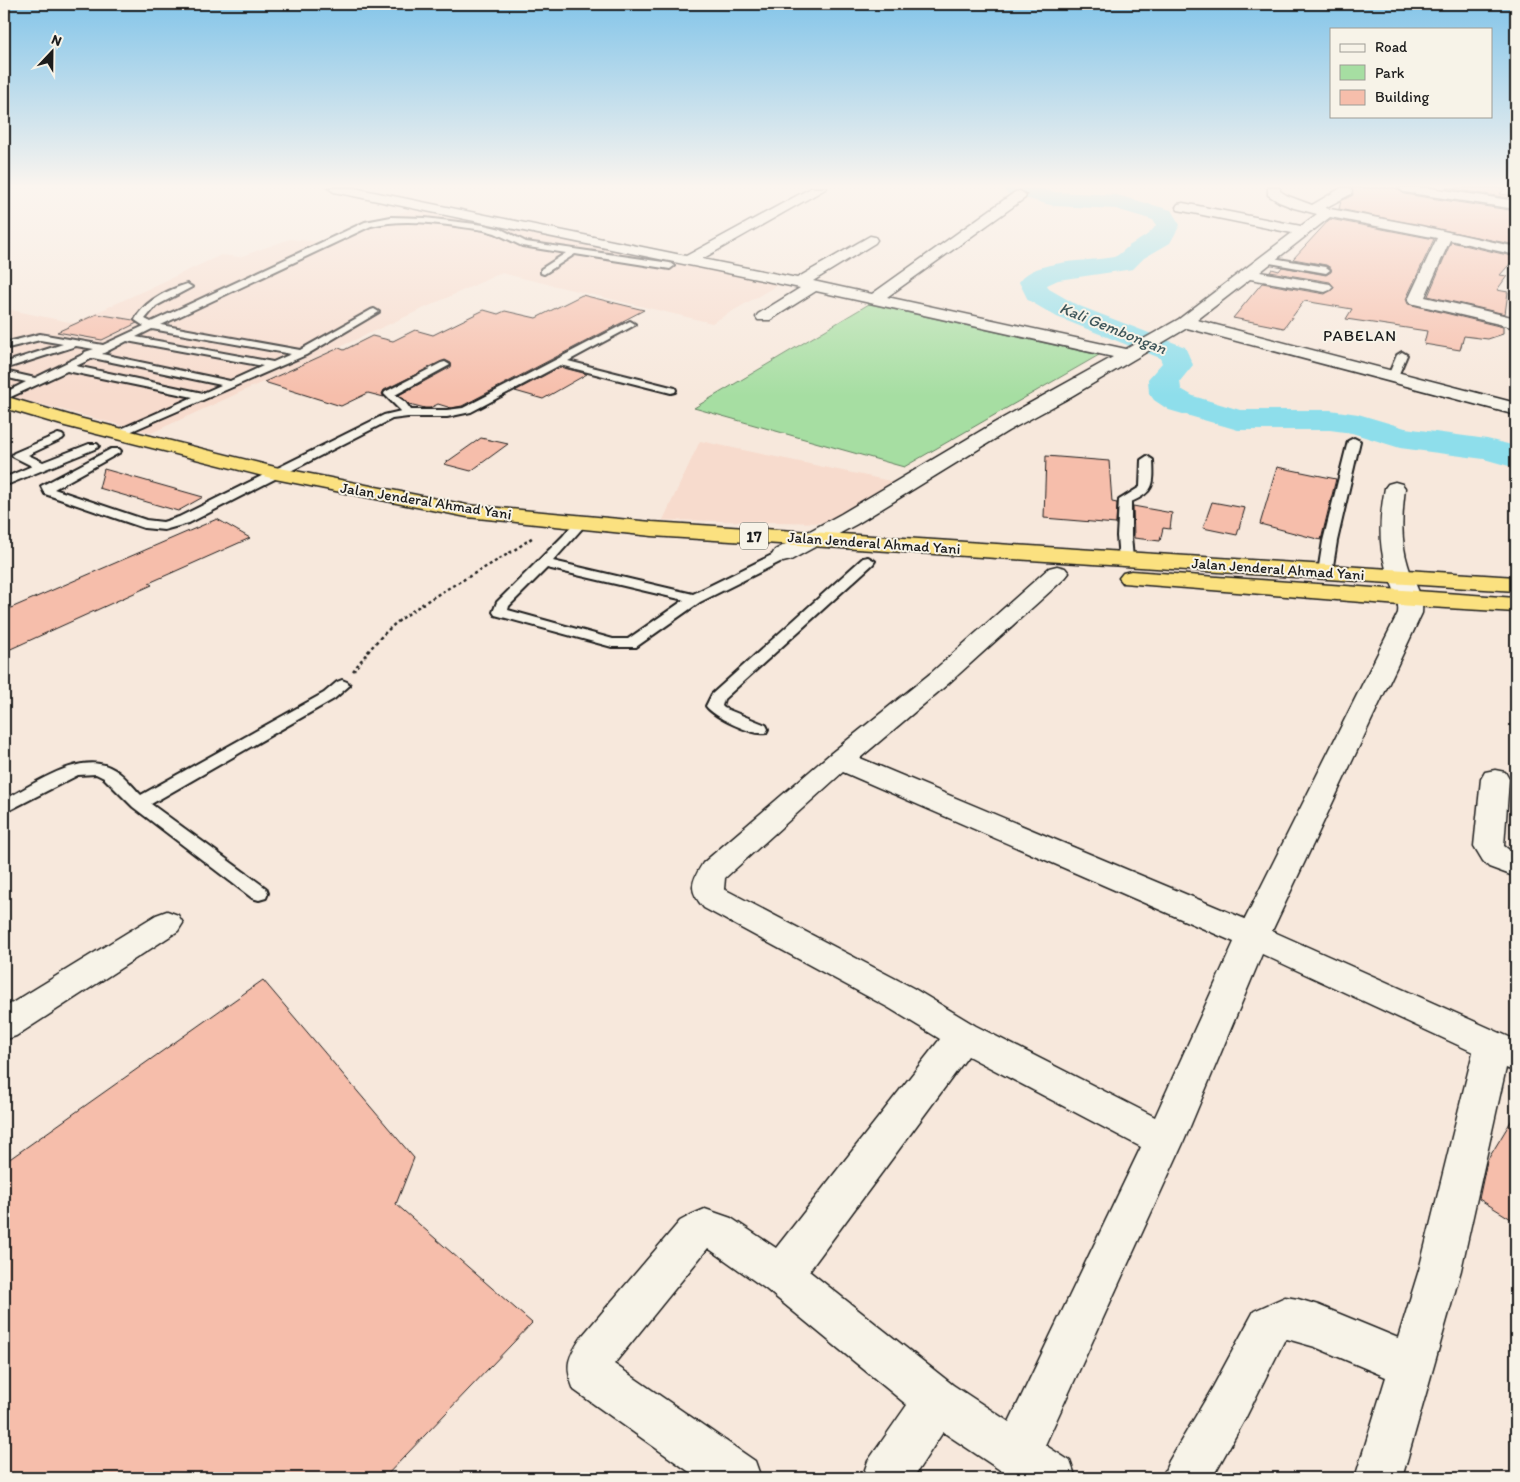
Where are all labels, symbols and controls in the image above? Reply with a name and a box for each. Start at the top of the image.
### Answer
north arrow [28,28,78,78]
legend [1330,28,1492,118]
text: N [49,31,64,50]
text: Road [1375,38,1408,56]
text: Park [1375,64,1405,82]
text: Building [1375,88,1429,106]
water label: Kali Gembongan [1057,298,1170,358]
district label: PABELAN [1323,326,1397,345]
street label: Jalan Jenderal Ahmad Yani [339,479,513,523]
road number: 17 [740,522,768,550]
street label: Jalan Jenderal Ahmad Yani [787,528,961,558]
street label: Jalan Jenderal Ahmad Yani [1191,554,1365,584]

